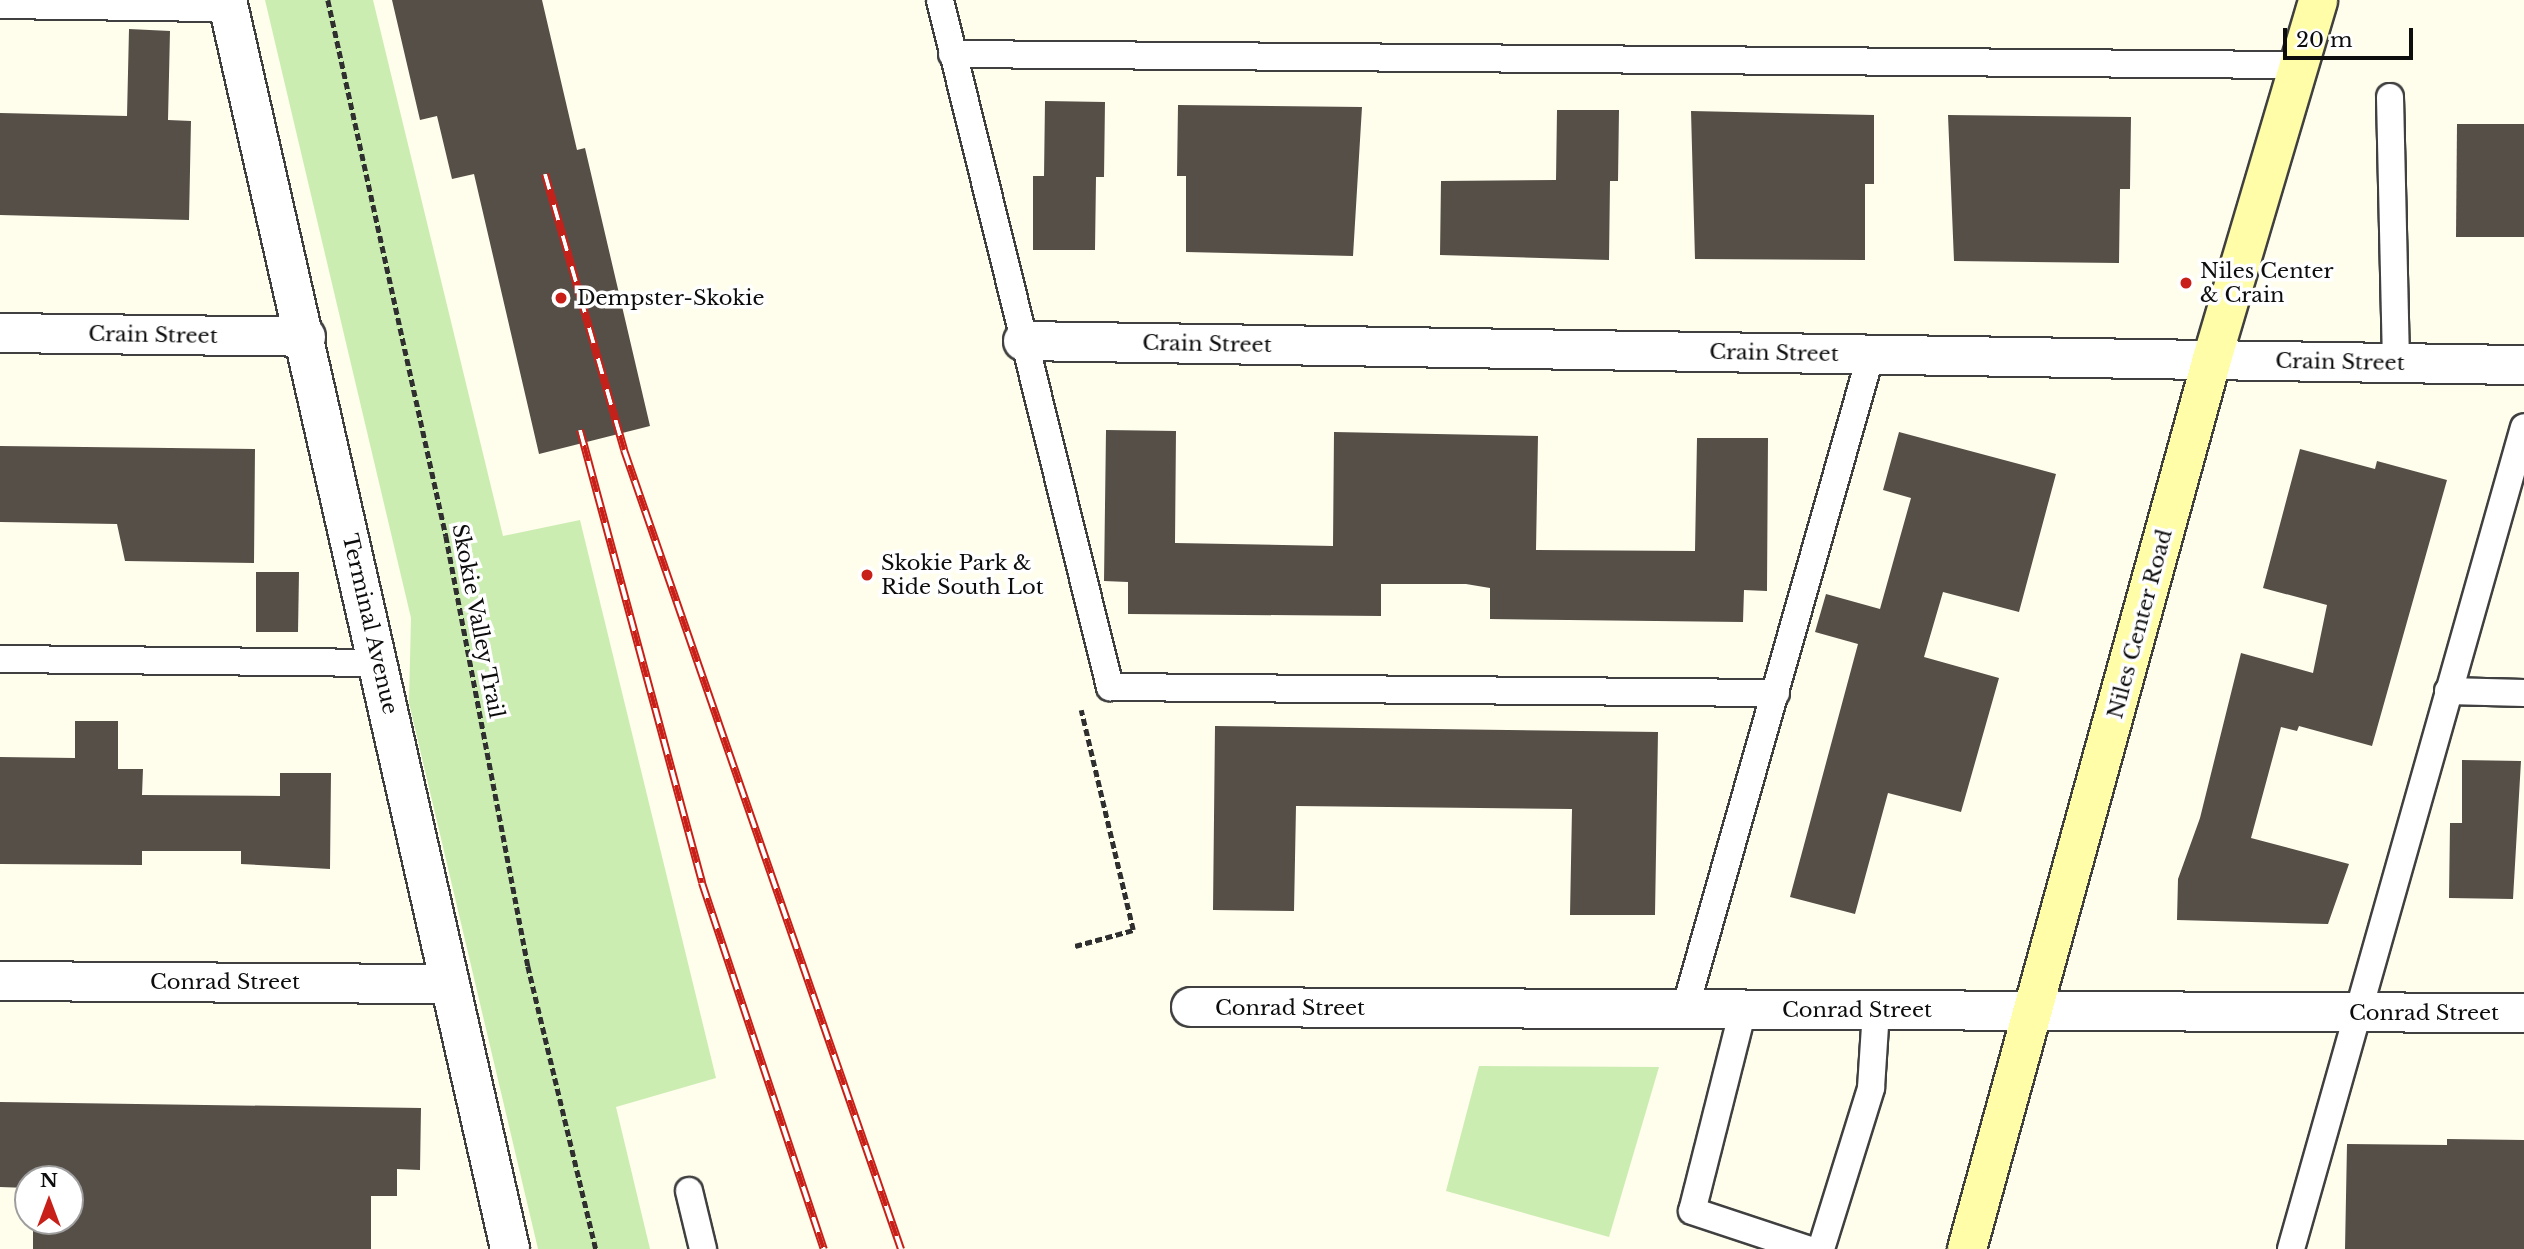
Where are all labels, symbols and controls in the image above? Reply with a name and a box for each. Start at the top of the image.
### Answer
scale bar [2286,14,2416,58]
text: 20 m [2296,27,2353,53]
place label: Niles Center & Crain [2200,258,2334,308]
marker: Niles Center & Crain [2178,275,2194,291]
place label: Dempster-Skokie [577,285,765,311]
marker: Dempster-Skokie [551,288,571,308]
street label: Crain Street [88,321,218,349]
street label: Crain Street [1142,330,1272,358]
street label: Crain Street [1709,339,1839,367]
street label: Crain Street [2275,348,2405,376]
street label: Skokie Valley Trail [447,521,509,721]
street label: Niles Center Road [2103,526,2177,722]
street label: Terminal Avenue [337,531,403,717]
place label: Skokie Park & Ride South Lot [881,550,1044,600]
marker: Skokie Park & Ride South Lot [859,567,875,583]
street label: Conrad Street [150,969,300,995]
street label: Conrad Street [1215,995,1365,1021]
street label: Conrad Street [1782,997,1932,1023]
street label: Conrad Street [2349,1000,2499,1026]
north arrow [14,1165,84,1235]
text: N [40,1169,58,1192]

